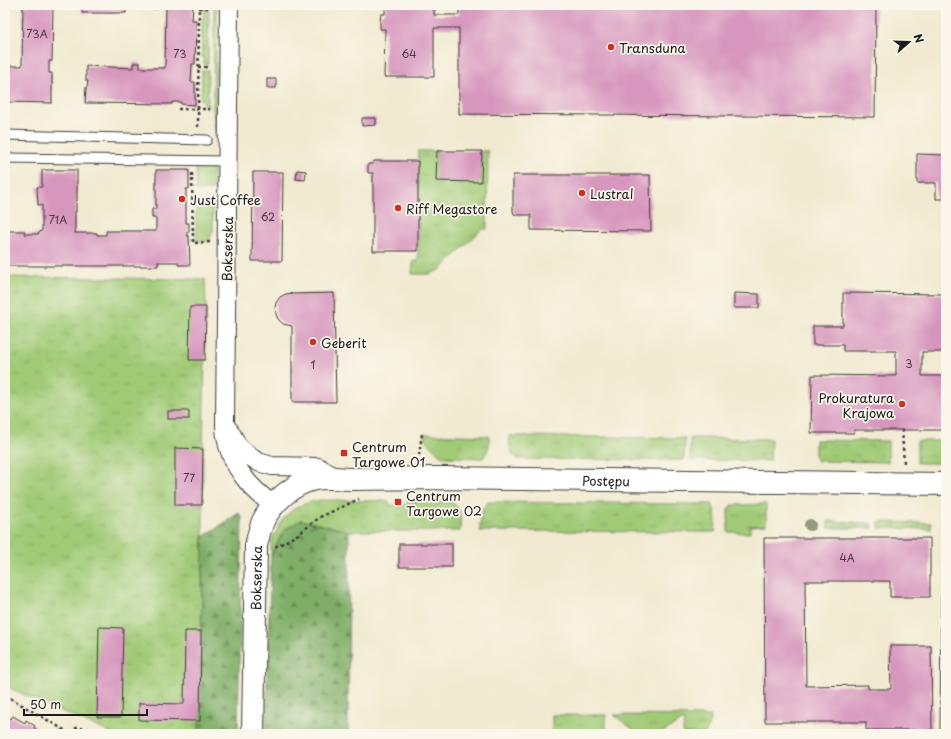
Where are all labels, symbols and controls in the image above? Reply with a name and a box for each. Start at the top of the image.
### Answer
north arrow [889,22,929,62]
house number: 73A [26,25,48,42]
text: N [909,31,928,46]
place label: Transduna [619,38,687,57]
marker: Transduna [606,42,616,52]
house number: 73 [173,45,187,62]
house number: 64 [402,45,416,62]
place label: Lustral [590,184,633,203]
marker: Lustral [577,188,587,198]
place label: Just Coffee [190,190,261,209]
marker: Just Coffee [177,194,187,204]
place label: Riff Megastore [406,199,498,218]
marker: Riff Megastore [393,203,403,213]
house number: 62 [261,208,275,225]
house number: 71A [49,211,67,228]
street label: Bokserska [217,216,237,282]
place label: Geberit [321,333,366,352]
marker: Geberit [308,337,318,347]
house number: 3 [905,355,913,372]
house number: 1 [311,356,316,373]
place label: Prokuratura Krajowa [818,388,895,422]
marker: Prokuratura Krajowa [897,399,907,409]
place label: Centrum Targowe 01 [352,437,425,471]
marker: Centrum Targowe 01 [339,448,349,458]
house number: 77 [183,469,195,486]
street label: Postępu [582,470,630,490]
place label: Centrum Targowe 02 [406,486,482,520]
marker: Centrum Targowe 02 [393,497,403,507]
street label: Bokserska [245,545,266,611]
house number: 4A [839,549,855,566]
scale bar [24,691,147,717]
text: 50 m [30,695,61,713]

